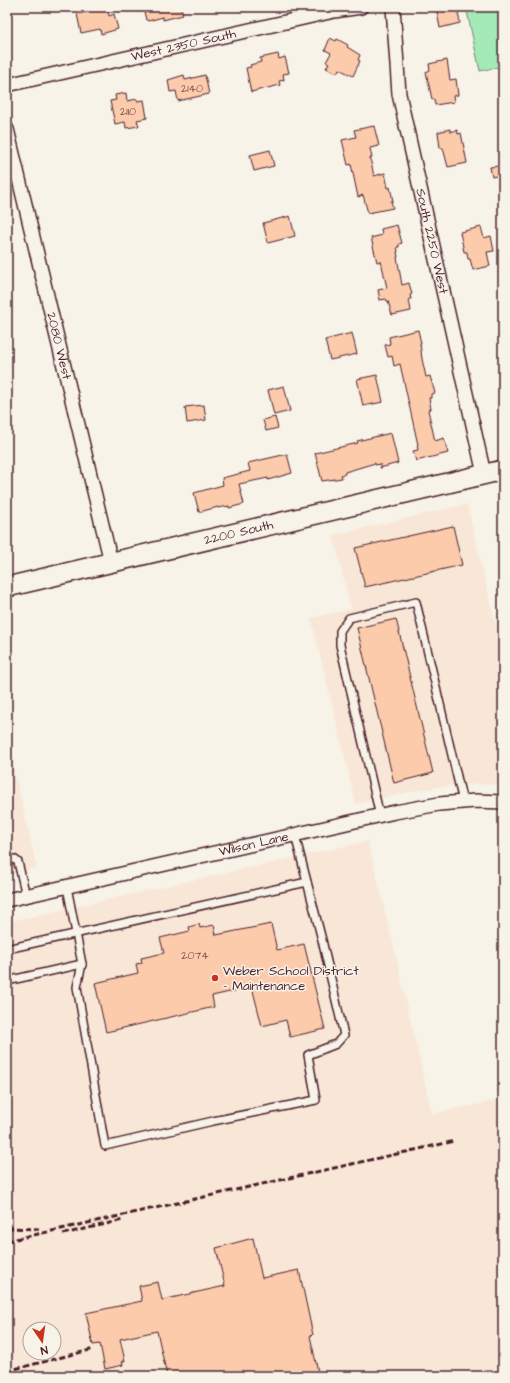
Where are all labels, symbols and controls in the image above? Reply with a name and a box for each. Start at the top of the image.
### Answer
street label: West 2350 South [129,24,238,66]
house number: 2140 [181,81,203,96]
house number: 2110 [120,104,136,119]
street label: South 2250 West [411,187,453,296]
street label: 2080 West [42,310,76,382]
street label: 2200 South [202,515,276,549]
street label: Wilson Lane [217,827,290,861]
house number: 2074 [181,948,209,963]
place label: Weber School District - Maintenance [223,962,359,995]
marker: Weber School District - Maintenance [210,973,220,983]
north arrow [22,1321,62,1361]
text: N [39,1342,49,1358]

